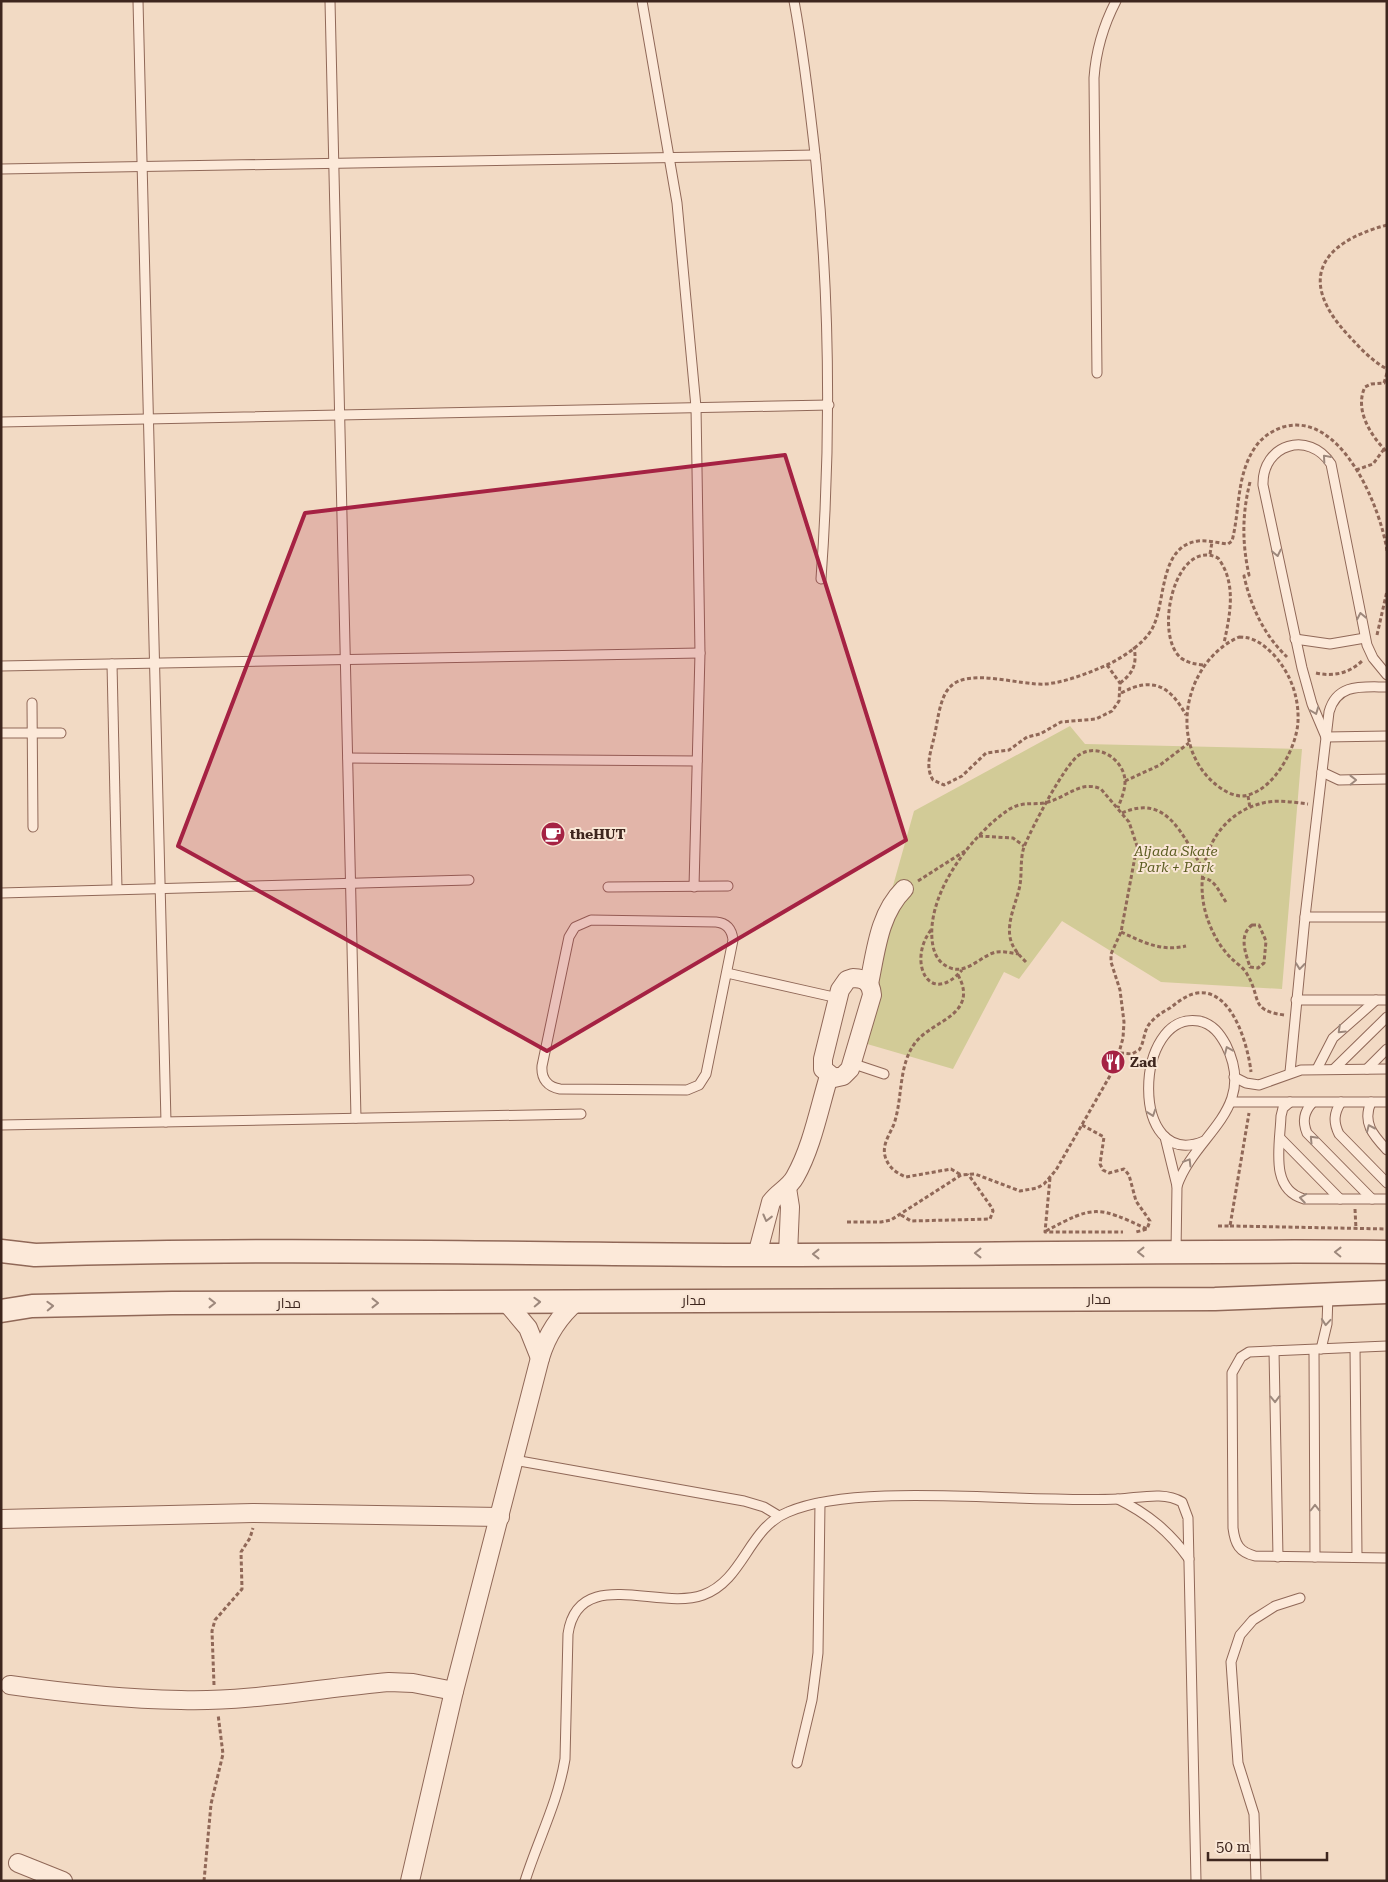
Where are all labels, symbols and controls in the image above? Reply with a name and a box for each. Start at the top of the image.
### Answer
one-way arrow [1323,455,1332,464]
one-way arrow [1271,549,1282,558]
one-way arrow [1356,611,1367,620]
one-way arrow [1309,706,1319,715]
one-way arrow [1350,775,1358,785]
cafe icon: theHUT [540,821,566,847]
place label: theHUT [570,826,626,842]
park label: Aljada Skate Park + Park [1133,843,1218,875]
one-way arrow [1295,962,1306,970]
one-way arrow [1338,1025,1347,1034]
one-way arrow [1223,1046,1234,1055]
restaurant icon: Zad [1100,1049,1126,1075]
place label: Zad [1130,1054,1157,1070]
one-way arrow [1147,1108,1157,1116]
one-way arrow [1366,1124,1377,1133]
one-way arrow [1310,1136,1319,1145]
one-way arrow [1182,1158,1192,1167]
one-way arrow [1299,1193,1307,1204]
one-way arrow [762,1213,773,1222]
one-way arrow [1136,1247,1144,1257]
one-way arrow [1334,1247,1342,1257]
one-way arrow [974,1248,982,1258]
one-way arrow [811,1249,819,1259]
street label: مدار [1086,1291,1111,1307]
street label: مدار [681,1292,706,1308]
street label: مدار [276,1295,301,1311]
one-way arrow [533,1296,541,1307]
one-way arrow [208,1298,216,1308]
one-way arrow [371,1298,379,1308]
one-way arrow [46,1300,54,1311]
one-way arrow [1321,1318,1332,1326]
one-way arrow [1270,1396,1280,1404]
one-way arrow [1309,1504,1320,1512]
scale bar [1208,1830,1327,1862]
text: 50 m [1216,1838,1251,1856]

